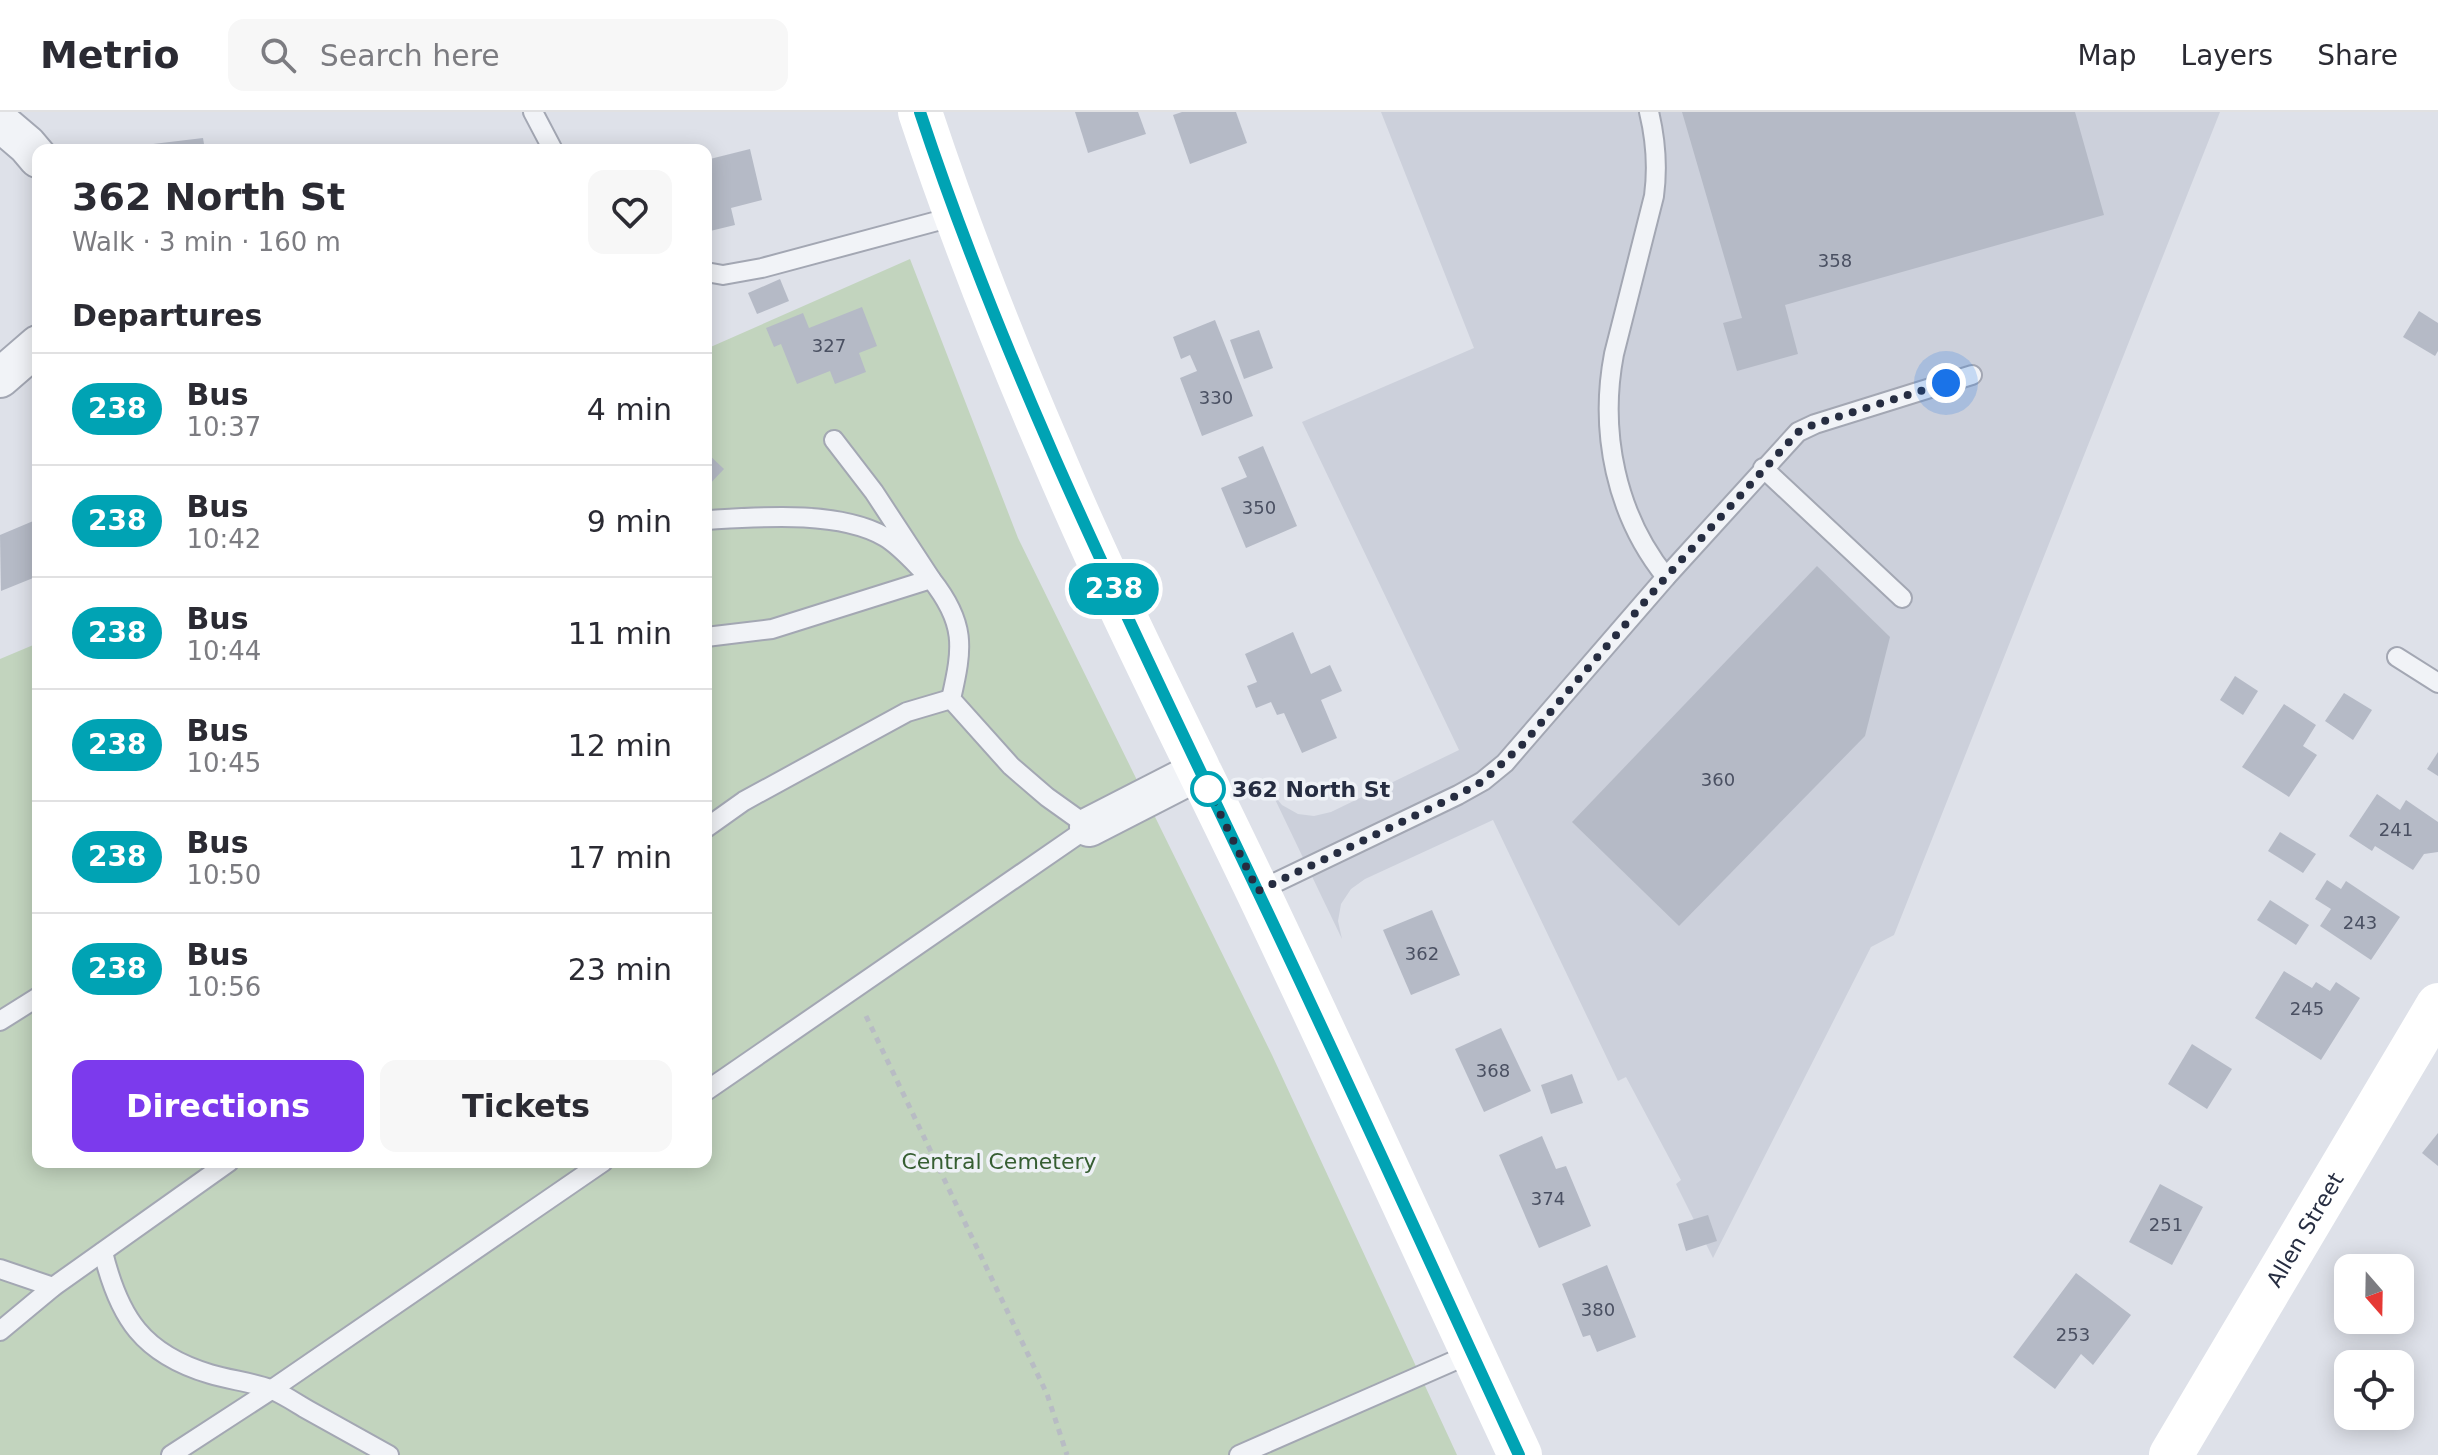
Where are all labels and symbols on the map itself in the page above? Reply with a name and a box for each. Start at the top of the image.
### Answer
house number: 358 [1818,250,1852,271]
house number: 327 [812,335,846,356]
your location [1926,363,1966,403]
house number: 330 [1199,387,1233,408]
house number: 350 [1242,497,1276,518]
line badge: 238 [1068,563,1160,615]
house number: 360 [1701,769,1735,790]
marker: 362 North St [1191,772,1225,806]
place label: 362 North St [1232,777,1391,802]
house number: 241 [2379,819,2413,840]
house number: 243 [2343,912,2377,933]
house number: 362 [1405,943,1439,964]
house number: 245 [2290,998,2324,1019]
house number: 368 [1476,1060,1510,1081]
park label: Central Cemetery [901,1149,1097,1174]
street label: Allen Street [2261,1168,2348,1291]
house number: 374 [1531,1188,1565,1209]
house number: 251 [2149,1214,2183,1235]
north arrow [2334,1254,2414,1334]
house number: 380 [1581,1299,1615,1320]
house number: 253 [2056,1324,2090,1345]

